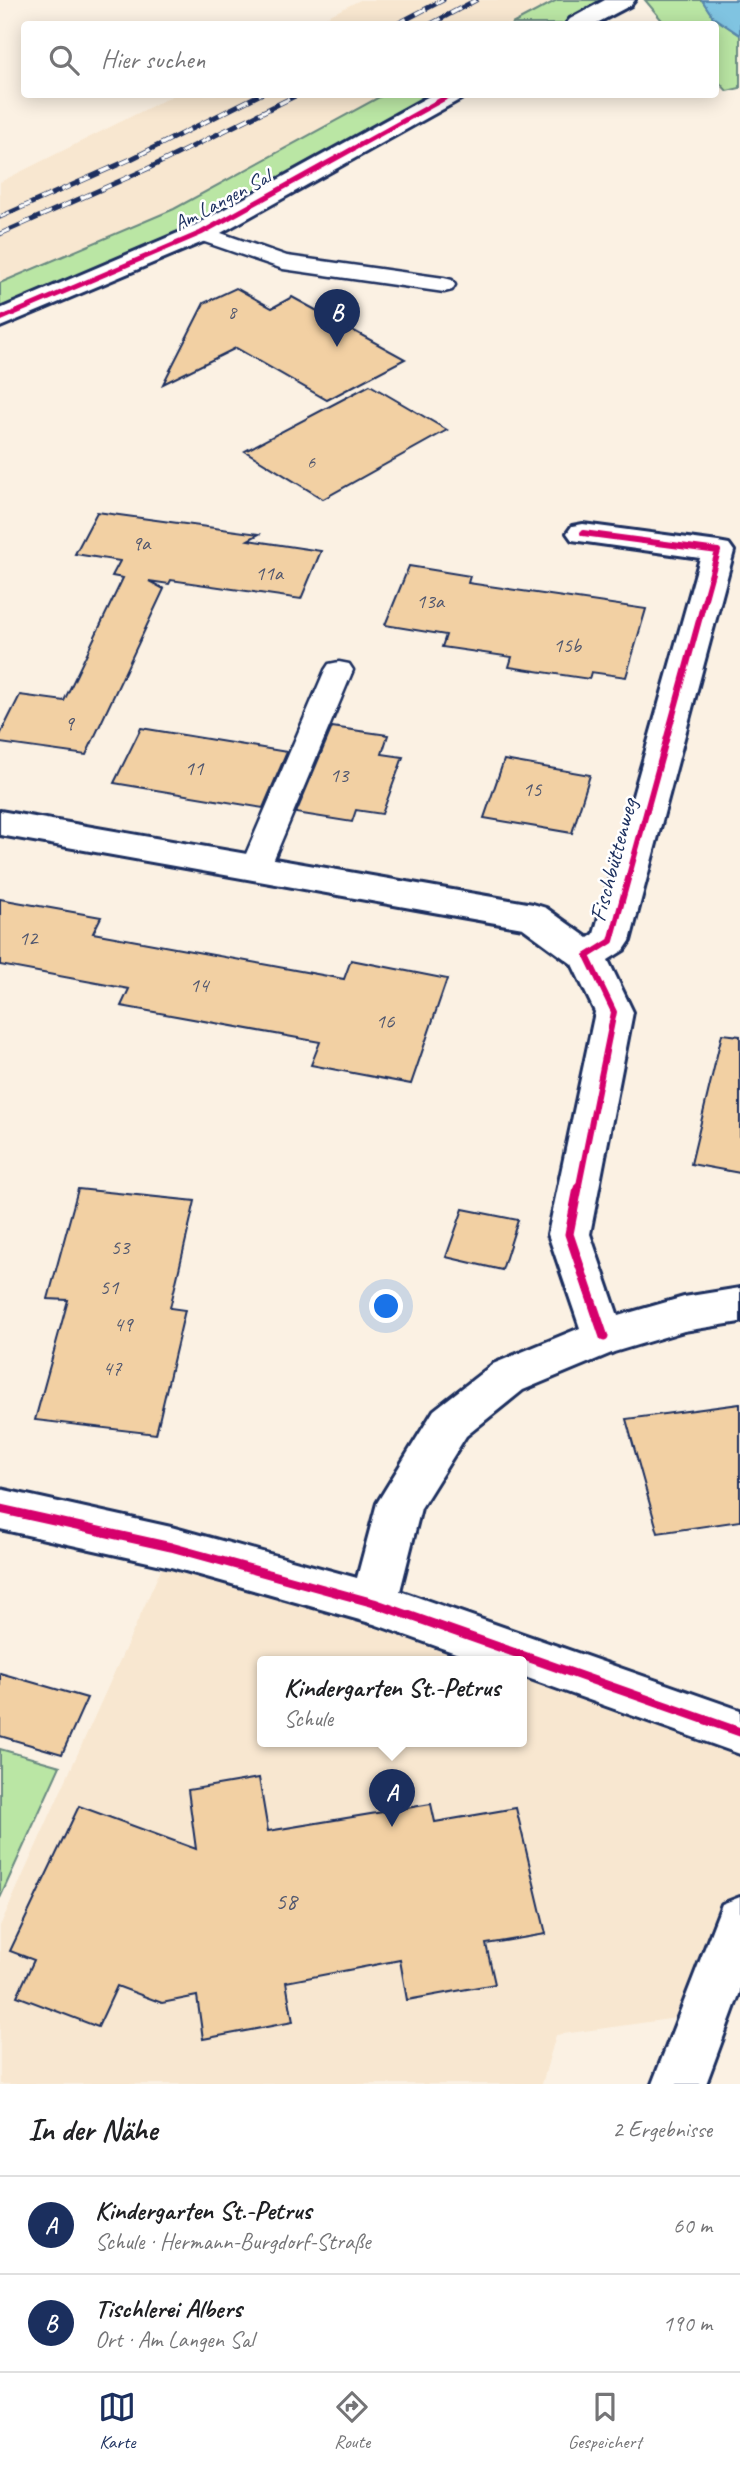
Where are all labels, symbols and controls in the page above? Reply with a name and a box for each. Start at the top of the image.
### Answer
search box [21,21,719,98]
icon: search [45,41,83,79]
text: Hier suchen [101,43,205,76]
street label: Am Langen Sal [169,162,278,236]
pin: B [314,289,360,347]
house number: 8 [228,301,238,323]
house number: 6 [307,451,316,473]
house number: 9a [132,530,152,556]
house number: 11a [255,560,285,586]
house number: 13a [416,588,446,614]
house number: 15b [553,632,583,658]
house number: 9 [64,710,75,736]
house number: 11 [185,755,205,781]
house number: 13 [330,762,350,788]
house number: 15 [523,776,543,802]
street label: Fischbüttenweg [582,793,644,925]
house number: 12 [19,925,39,951]
house number: 14 [190,972,211,998]
house number: 16 [376,1008,395,1034]
house number: 53 [111,1234,131,1260]
house number: 51 [100,1274,120,1300]
your location [369,1289,403,1323]
house number: 49 [114,1311,134,1337]
house number: 47 [103,1355,123,1381]
popup [257,1656,527,1747]
text: Kindergarten St.-Petrus [284,1671,500,1704]
text: Schule [284,1704,333,1733]
pin: A [369,1769,415,1827]
house number: 58 [275,1886,299,1916]
text: In der Nähe [28,2111,157,2149]
text: 2 Ergebnisse [612,2115,712,2144]
text: Kindergarten St.-Petrus [95,2194,311,2227]
text: A [45,2211,57,2240]
text: 60 m [673,2211,712,2240]
text: Schule · Hermann-Burgdorf-Straße [95,2227,371,2256]
text: Tischlerei Albers [95,2292,242,2325]
text: B [45,2309,57,2338]
text: 190 m [663,2309,712,2338]
text: Ort · Am Langen Sal [95,2325,254,2354]
tab: Karte [98,2388,136,2454]
tab: Route [333,2388,371,2454]
tab: Gespeichert [568,2388,642,2454]

